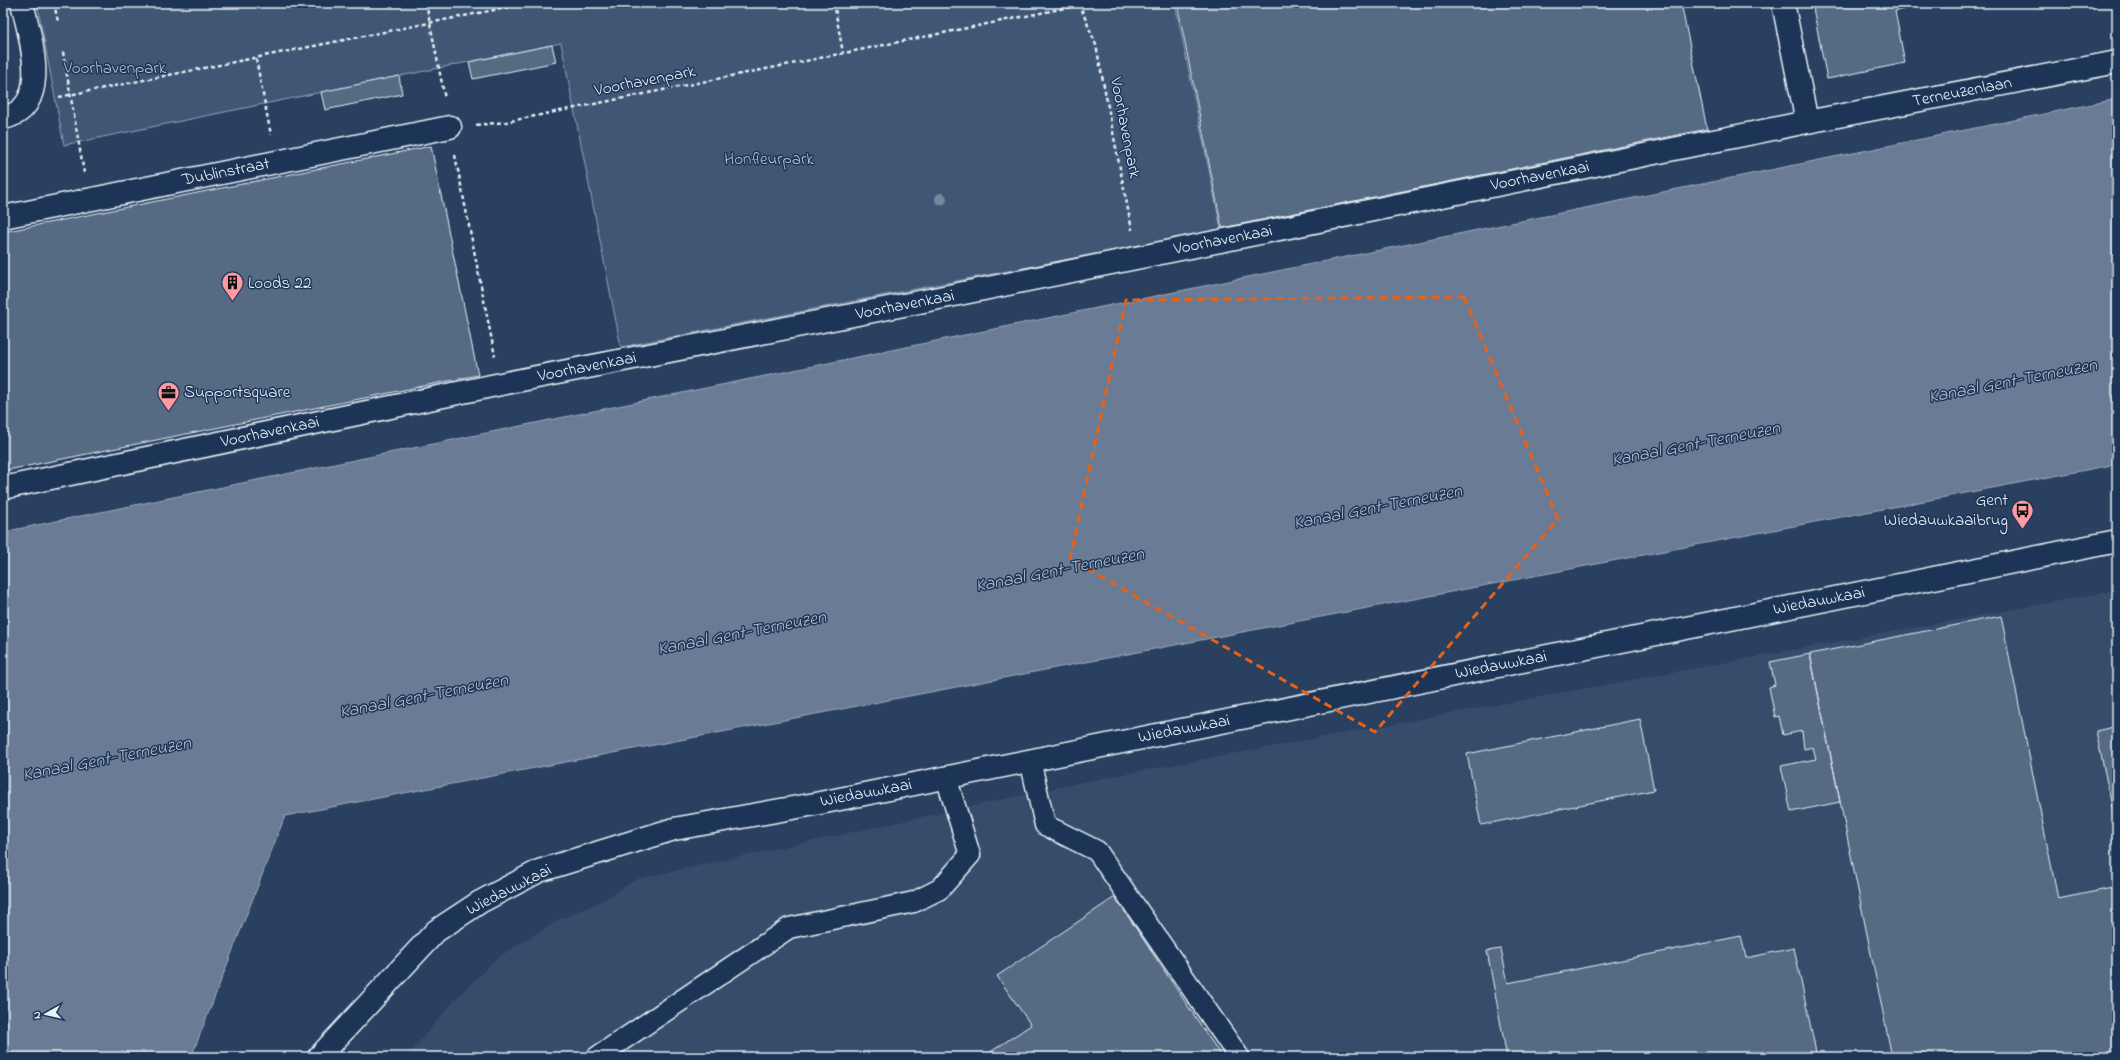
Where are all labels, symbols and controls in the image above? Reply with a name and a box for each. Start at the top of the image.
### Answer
park label: Voorhavenpark [63,56,167,81]
street label: Voorhavenpark [591,59,698,103]
street label: Terneuzenlaan [1910,70,2014,114]
street label: Voorhavenpark [1103,74,1147,181]
park label: Honfleurpark [724,147,814,172]
street label: Dublinstraat [179,151,272,193]
street label: Voorhavenkaai [1487,154,1592,198]
street label: Voorhavenkaai [1170,218,1275,262]
building icon: Loods 22 [220,270,246,303]
place label: Loods 22 [248,271,311,296]
street label: Voorhavenkaai [852,283,957,327]
street label: Voorhavenkaai [534,345,639,389]
water label: Kanaal Gent-Terneuzen [1927,353,2100,411]
office icon: Supportsquare [156,379,182,412]
place label: Supportsquare [184,380,291,405]
street label: Voorhavenkaai [217,409,322,455]
water label: Kanaal Gent-Terneuzen [1610,416,1783,474]
water label: Kanaal Gent-Terneuzen [1292,479,1465,537]
place label: Gent Wiedauwkaaibrug [1884,488,2008,535]
bus stop icon: Gent Wiedauwkaaibrug [2010,497,2036,530]
water label: Kanaal Gent-Terneuzen [974,542,1147,600]
street label: Wiedauwkaai [1771,580,1867,622]
water label: Kanaal Gent-Terneuzen [656,605,829,663]
street label: Wiedauwkaai [1453,644,1549,686]
water label: Kanaal Gent-Terneuzen [338,668,511,726]
street label: Wiedauwkaai [1136,708,1232,750]
water label: Kanaal Gent-Terneuzen [21,731,194,789]
street label: Wiedauwkaai [818,772,914,814]
street label: Wiedauwkaai [462,858,556,922]
north arrow [26,994,66,1034]
text: N [29,1010,46,1020]

